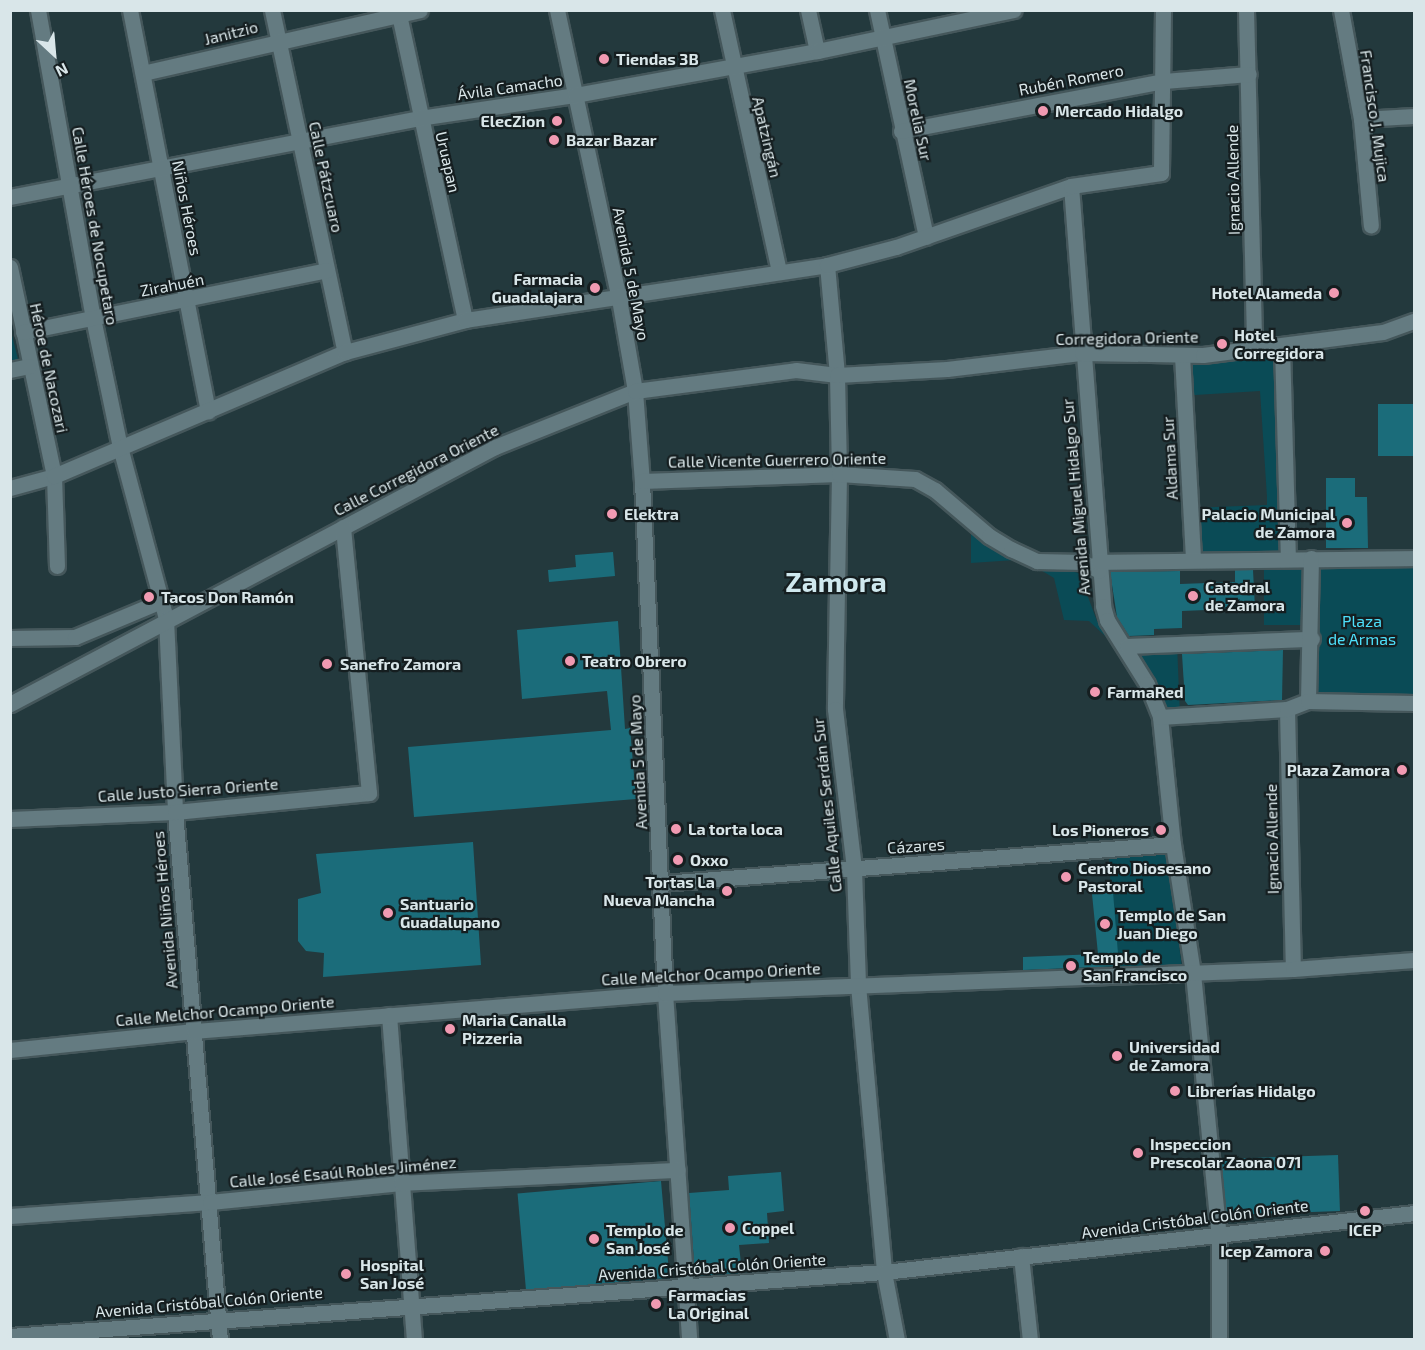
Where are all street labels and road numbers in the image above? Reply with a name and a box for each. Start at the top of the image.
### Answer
street label: Janitzio [202,17,260,49]
street label: Francisco J. Mujica [1356,49,1394,183]
street label: Rubén Romero [1017,60,1125,100]
street label: Ávila Camacho [456,70,564,104]
street label: Morelia Sur [900,77,936,163]
street label: Apatzingán [748,95,786,179]
street label: Calle Pátzcuaro [305,120,347,234]
street label: Ignacio Allende [1222,124,1244,236]
street label: Calle Héroes de Nocupetaro [68,125,122,327]
street label: Uruapan [432,129,464,195]
street label: Niños Héroes [168,159,206,257]
street label: Avenida 5 de Mayo [609,206,653,342]
street label: Zirahuén [138,269,206,301]
street label: Héroe de Nacozari [26,301,72,435]
street label: Corregidora Oriente [1055,327,1199,349]
street label: Avenida Miguel Hidalgo Sur [1058,398,1094,596]
street label: Aldama Sur [1158,416,1182,500]
street label: Calle Corregidora Oriente [330,420,502,520]
street label: Calle Vicente Guerrero Oriente [668,448,886,472]
street label: Avenida 5 de Mayo [625,694,651,830]
street label: Calle Aquiles Serdán Sur [808,717,846,893]
street label: Calle Justo Sierra Oriente [97,774,279,806]
street label: Ignacio Allende [1261,783,1283,895]
street label: Avenida Niños Héroes [149,830,181,990]
street label: Cázares [887,834,945,858]
street label: Calle Melchor Ocampo Oriente [601,959,821,989]
street label: Calle Melchor Ocampo Oriente [115,992,335,1030]
street label: Calle José Esaúl Robles Jiménez [228,1152,458,1192]
street label: Avenida Cristóbal Colón Oriente [1080,1196,1310,1242]
street label: Avenida Cristóbal Colón Oriente [597,1249,827,1285]
street label: Avenida Cristóbal Colón Oriente [94,1282,324,1322]

